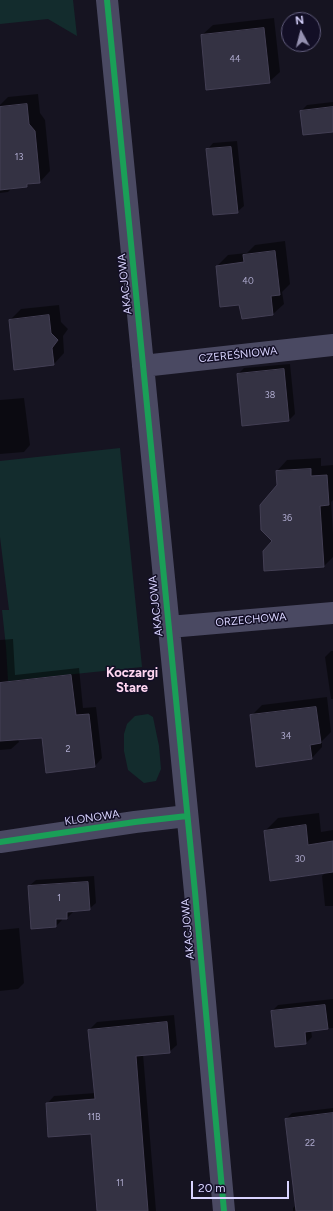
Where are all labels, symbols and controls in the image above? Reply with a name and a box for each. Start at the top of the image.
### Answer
north arrow [281,12,321,52]
text: N [295,14,305,28]
house number: 44 [229,54,241,64]
house number: 13 [15,152,23,162]
street label: AKACJOWA [115,253,135,315]
house number: 40 [242,276,254,286]
street label: CZEREŚNIOWA [198,344,278,366]
house number: 38 [265,390,275,400]
house number: 36 [282,513,292,523]
street label: AKACJOWA [146,575,166,637]
street label: ORZECHOWA [215,610,287,630]
district label: Koczargi Stare [106,665,158,696]
house number: 34 [281,731,291,741]
house number: 2 [65,744,71,754]
street label: KLONOWA [64,808,120,828]
house number: 30 [295,854,305,864]
house number: 1 [57,893,61,903]
street label: AKACJOWA [179,898,197,960]
house number: 11B [88,1112,100,1122]
house number: 22 [305,1138,315,1148]
scale bar [193,1173,291,1199]
house number: 11 [116,1178,124,1188]
text: 20 m [198,1181,226,1195]

